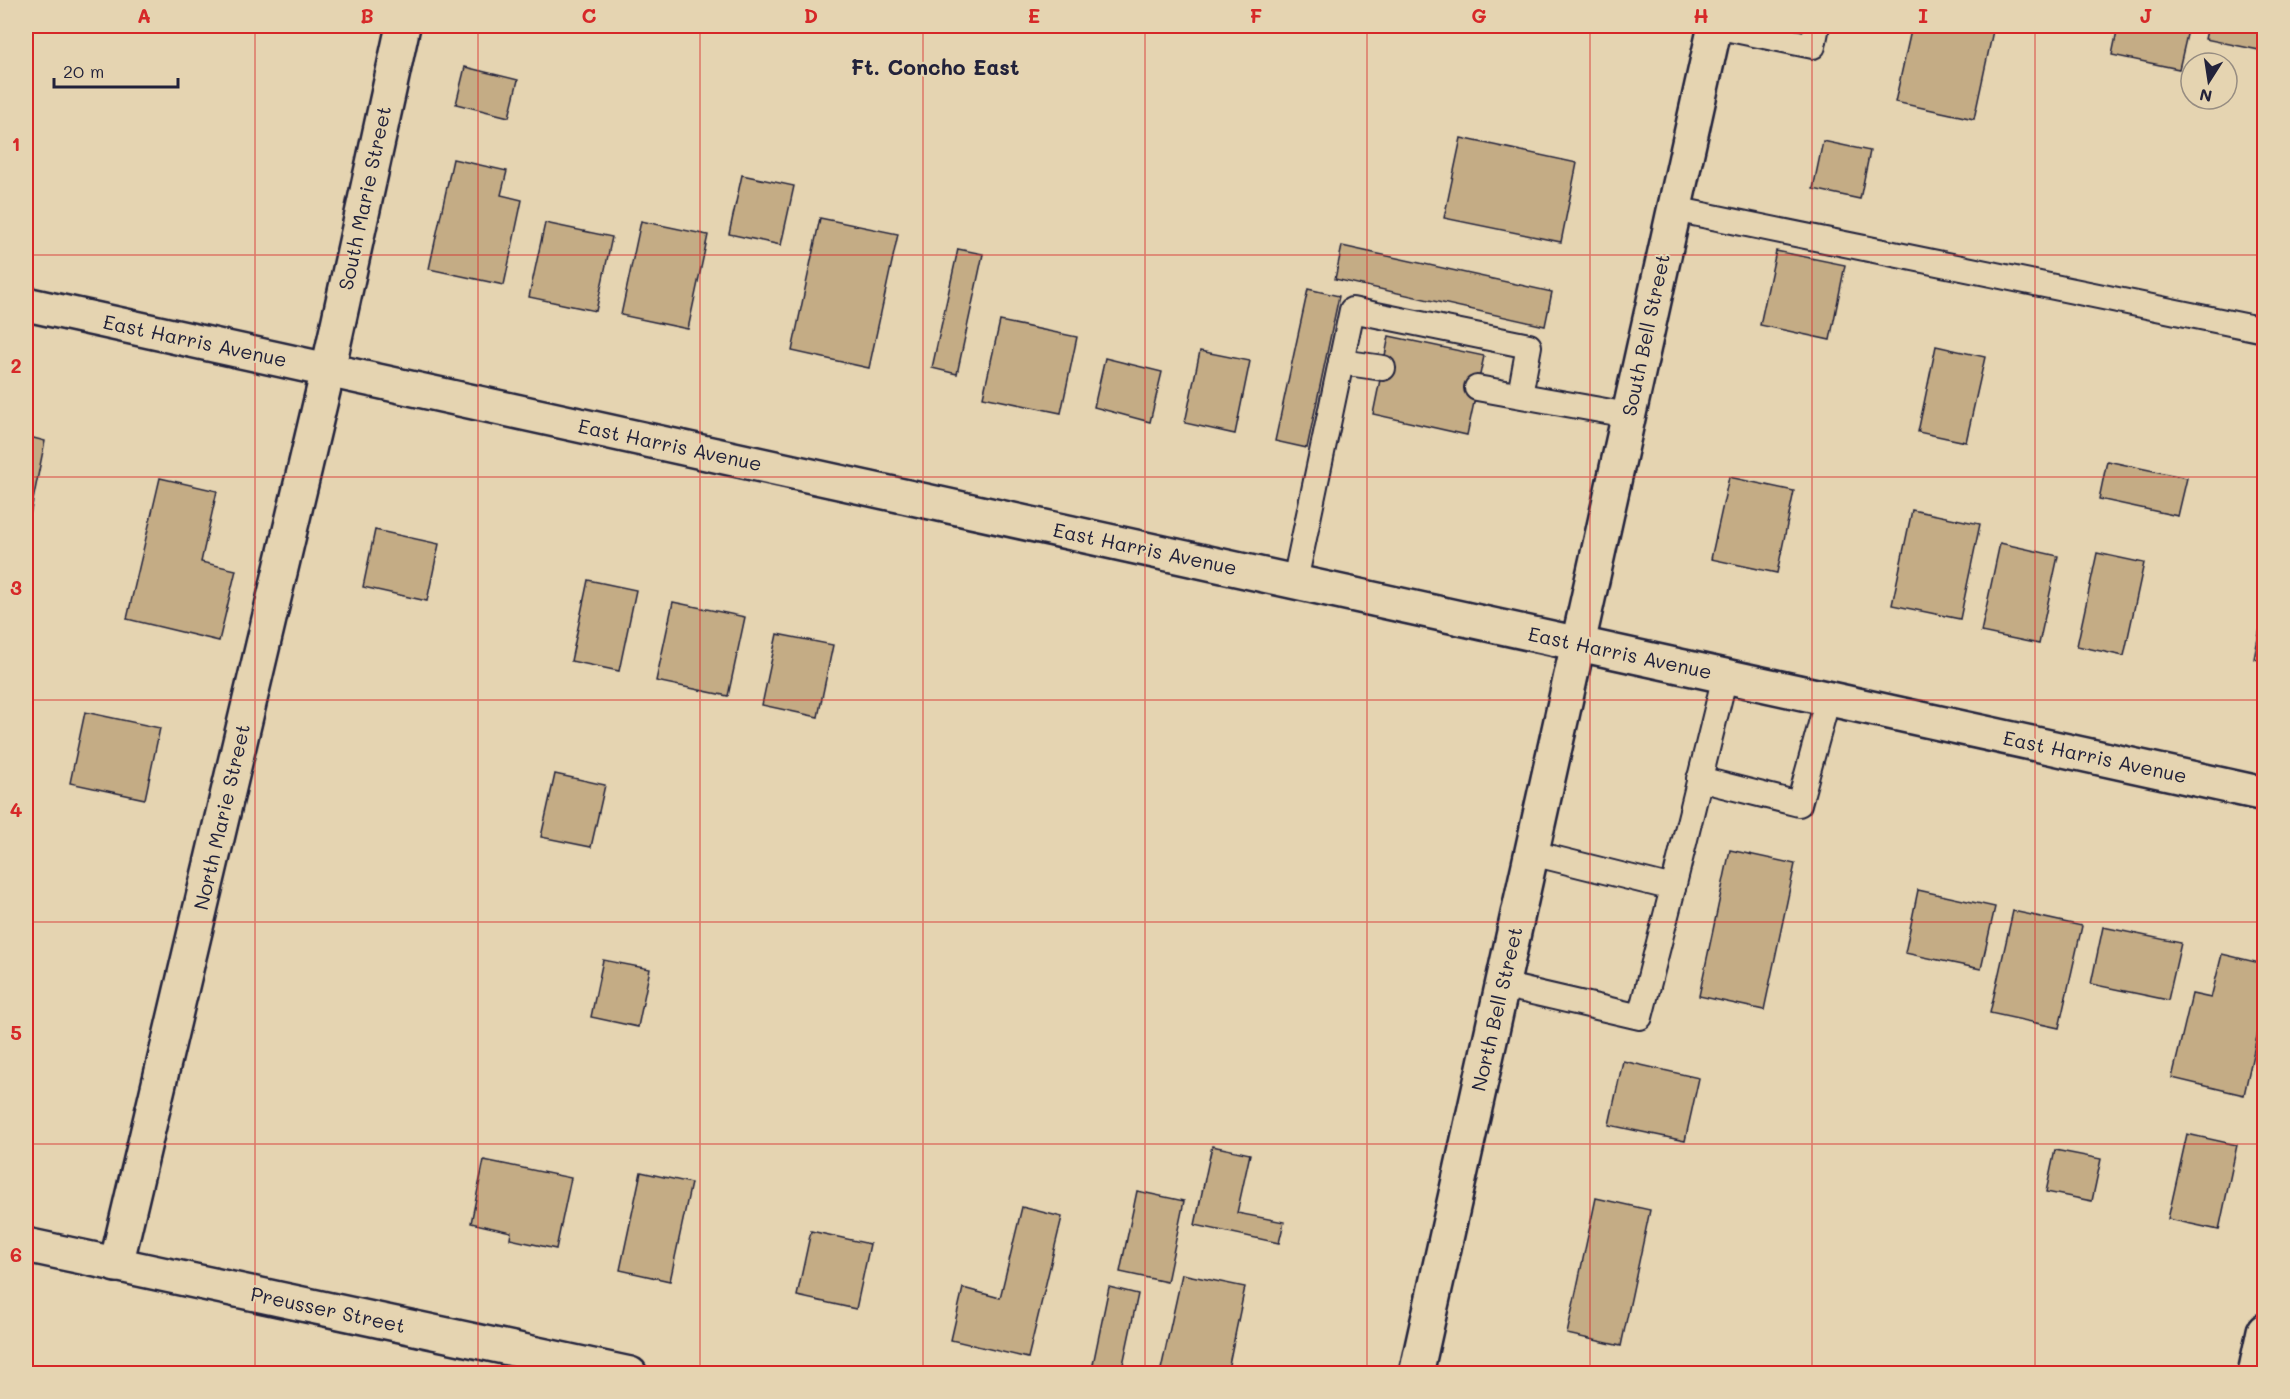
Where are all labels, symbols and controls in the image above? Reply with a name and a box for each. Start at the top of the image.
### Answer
text: A [137,2,151,28]
text: B [360,2,374,28]
text: C [582,2,597,28]
text: D [804,2,818,28]
text: E [1028,2,1040,28]
text: F [1250,2,1263,28]
text: G [1471,2,1487,28]
text: H [1693,2,1709,28]
text: I [1918,2,1928,28]
text: J [2139,2,2153,28]
scale bar [54,51,178,89]
north arrow [2179,51,2239,111]
district label: Ft. Concho East [851,53,1019,80]
text: 20 m [63,59,104,83]
text: N [2198,85,2214,108]
street label: South Marie Street [332,103,396,292]
text: 1 [12,130,20,156]
street label: South Bell Street [1615,251,1675,418]
street label: East Harris Avenue [101,308,289,372]
text: 2 [10,352,22,378]
street label: East Harris Avenue [576,412,764,476]
street label: East Harris Avenue [1051,516,1239,580]
text: 3 [10,574,22,600]
street label: East Harris Avenue [1526,620,1714,684]
street label: North Marie Street [187,721,255,912]
street label: East Harris Avenue [2001,724,2189,788]
text: 4 [10,796,23,822]
street label: North Bell Street [1464,924,1528,1094]
text: 5 [10,1019,22,1045]
text: 6 [10,1241,22,1267]
street label: Preusser Street [248,1280,408,1338]

